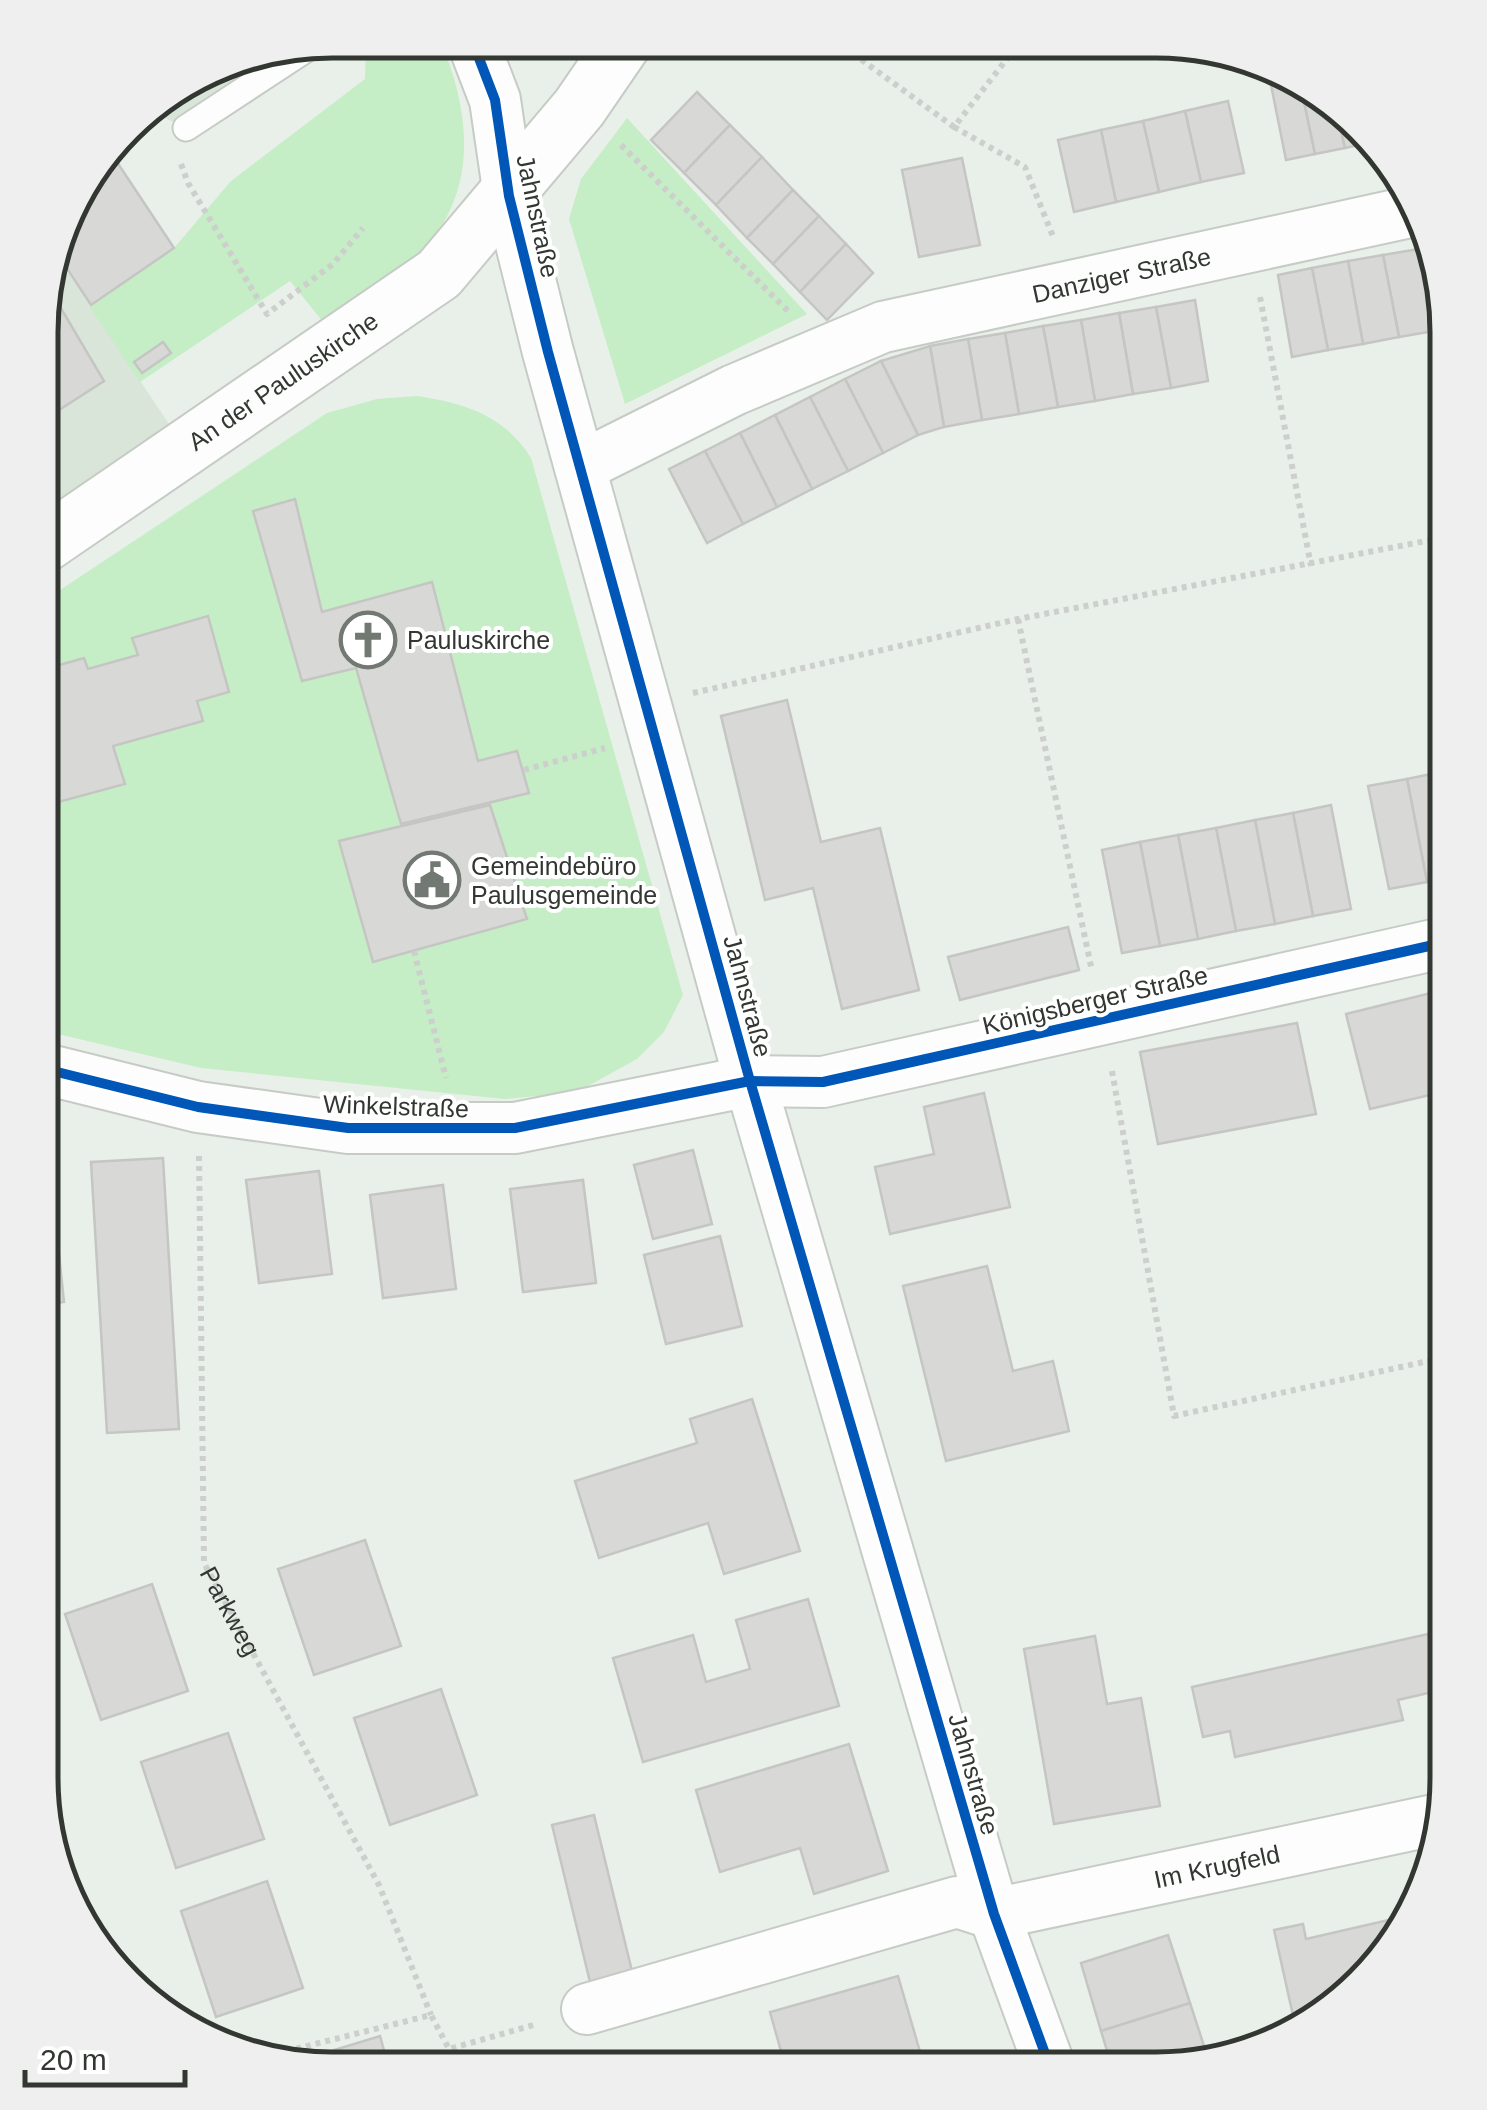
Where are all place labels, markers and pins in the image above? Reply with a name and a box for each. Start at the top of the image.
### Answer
church icon: Pauluskirche [338,610,398,670]
place label: Pauluskirche [407,626,550,654]
public building icon: Gemeindebüro Paulusgemeinde [402,850,462,910]
place label: Gemeindebüro Paulusgemeinde [471,852,657,909]

